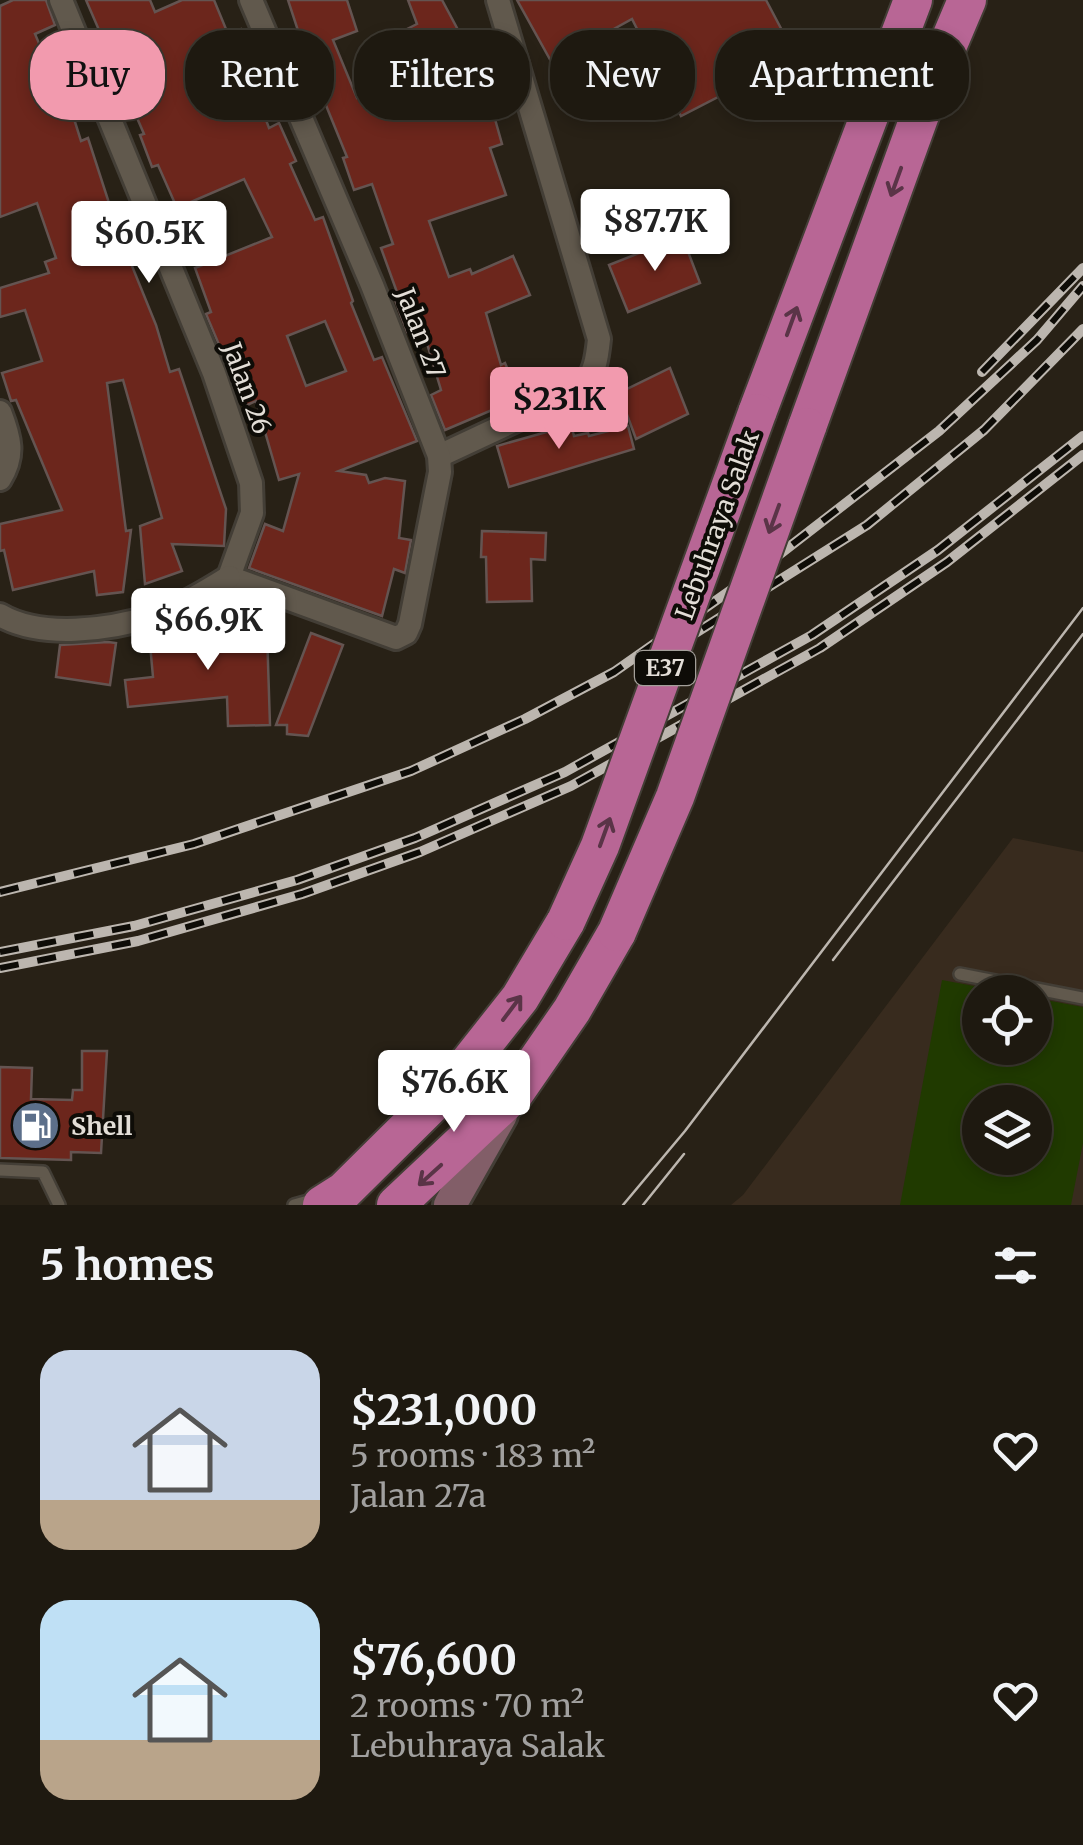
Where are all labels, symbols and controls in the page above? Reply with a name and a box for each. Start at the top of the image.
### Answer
chip: Buy [30,30,165,120]
chip: Rent [185,30,334,120]
chip: Filters [354,30,530,120]
chip: New [550,30,695,120]
chip: Apartment [715,30,969,120]
one-way arrow [886,166,904,197]
pin: $87.7K [574,189,736,274]
pin: $60.5K [68,201,230,286]
text: $87.7K [603,201,707,241]
text: $60.5K [94,213,204,253]
street label: Jalan 27 [389,282,453,383]
one-way arrow [784,307,802,337]
street label: Jalan 26 [215,337,278,438]
pin: $231K [489,367,629,452]
text: $231K [512,379,606,419]
street label: Lebuhraya Salak [668,426,766,624]
one-way arrow [764,503,782,534]
pin: $66.9K [127,588,289,673]
text: $66.9K [153,600,263,640]
road number: E37 [635,651,695,685]
one-way arrow [597,818,615,849]
map controls [962,975,1052,1175]
button: locate [962,975,1052,1065]
one-way arrow [501,995,522,1022]
pin: $76.6K [373,1050,535,1135]
text: $76.6K [400,1062,508,1102]
button: layers [962,1085,1052,1175]
fuel station icon: Shell [10,1100,62,1152]
place label: Shell [71,1110,132,1142]
one-way arrow [418,1163,443,1186]
icon: filters [988,1238,1043,1293]
text: 5 homes [40,1239,214,1291]
text: $231,000 [350,1384,537,1436]
icon: home [120,1390,240,1510]
icon: heart [988,1423,1043,1478]
text: 5 rooms · 183 m² [350,1436,596,1476]
text: Jalan 27a [350,1476,486,1516]
text: $76,600 [350,1634,517,1686]
icon: home [120,1640,240,1760]
icon: heart [988,1673,1043,1728]
text: 2 rooms · 70 m² [350,1686,584,1726]
text: Lebuhraya Salak [350,1726,605,1766]

